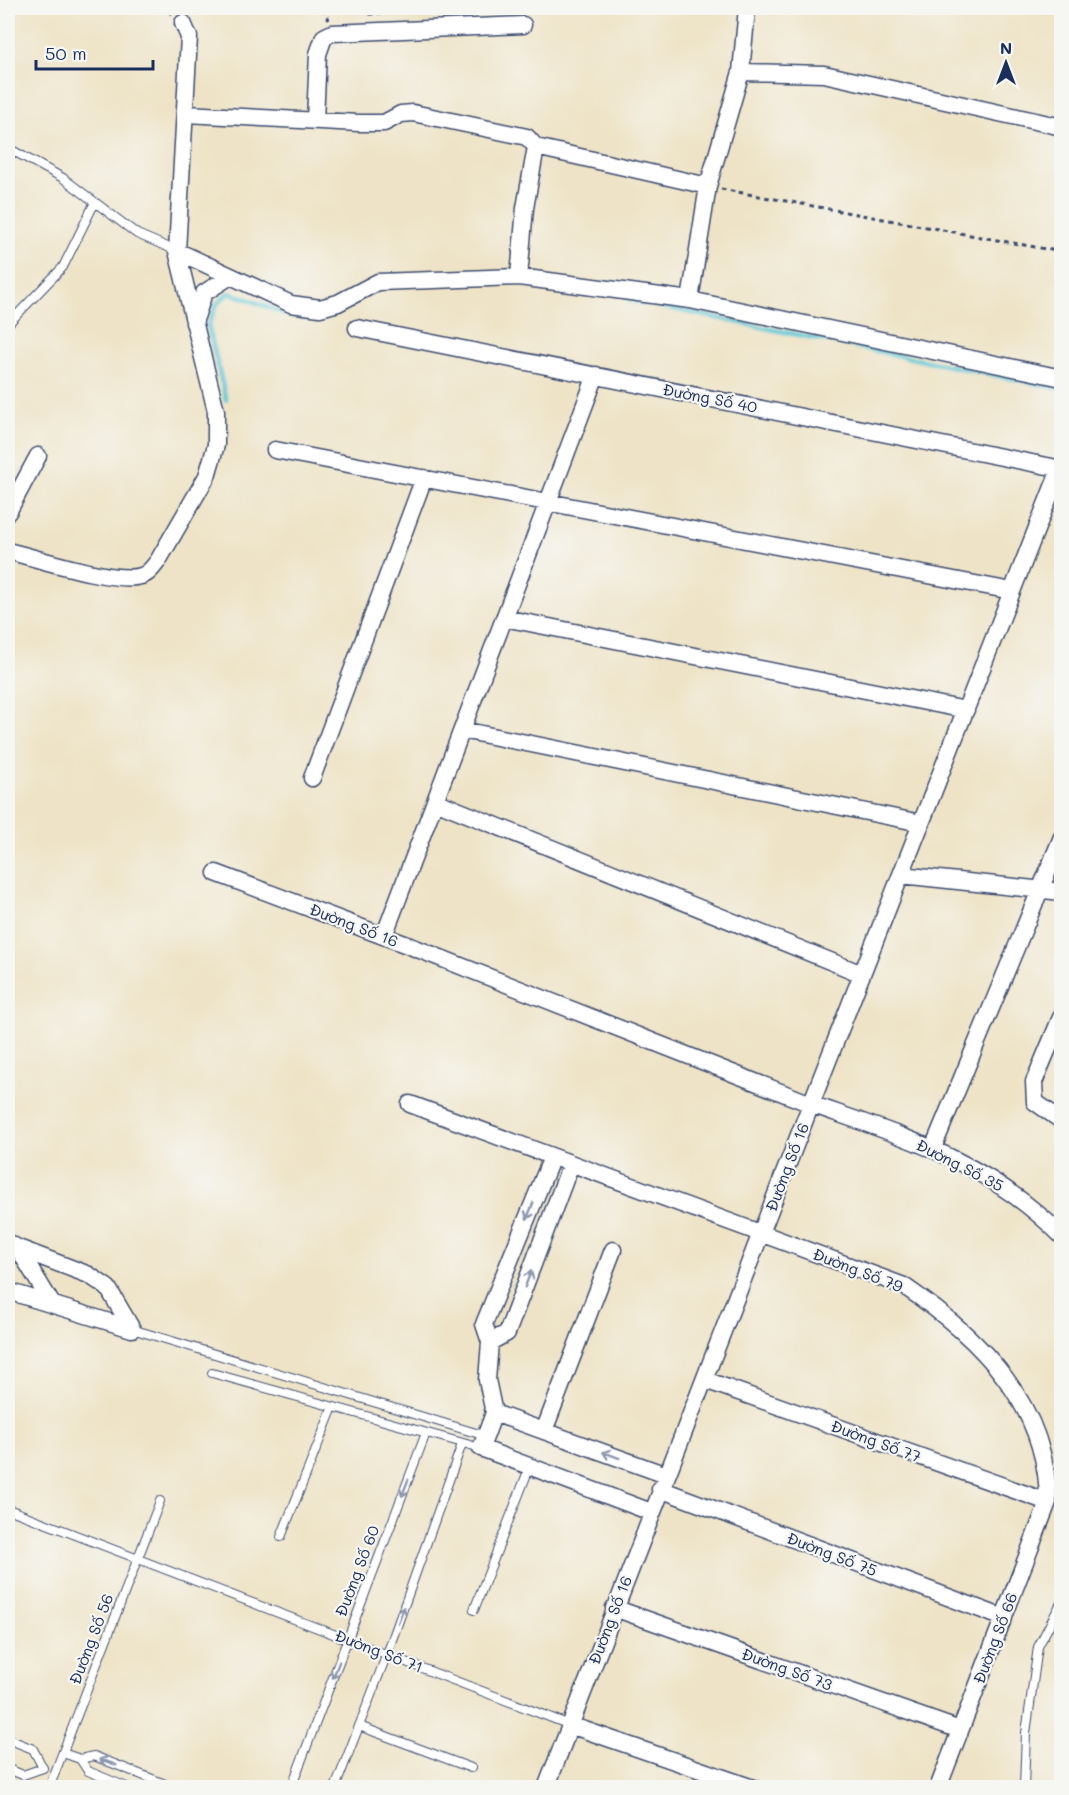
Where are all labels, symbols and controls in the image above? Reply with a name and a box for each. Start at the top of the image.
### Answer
scale bar [36,33,153,71]
north arrow [976,33,1036,93]
text: N [1000,37,1012,58]
text: 50 m [45,41,87,65]
street label: Đường Số 40 [661,378,759,417]
street label: Đường Số 16 [307,898,402,951]
street label: Đường Số 16 [760,1119,813,1214]
street label: Đường Số 35 [913,1134,1007,1196]
one-way arrow [524,1201,535,1220]
street label: Đường Số 79 [810,1243,906,1296]
one-way arrow [523,1270,534,1288]
street label: Đường Số 77 [828,1415,924,1467]
one-way arrow [602,1449,621,1460]
one-way arrow [399,1478,410,1497]
street label: Đường Số 60 [329,1522,384,1619]
street label: Đường Số 75 [784,1527,880,1580]
street label: Đường Số 16 [583,1572,636,1667]
street label: Đường Số 66 [968,1589,1022,1686]
street label: Đường Số 56 [64,1590,117,1687]
one-way arrow [396,1606,407,1625]
street label: Đường Số 71 [332,1624,426,1677]
street label: Đường Số 73 [739,1642,835,1695]
one-way arrow [330,1660,341,1679]
one-way arrow [100,1756,118,1767]

